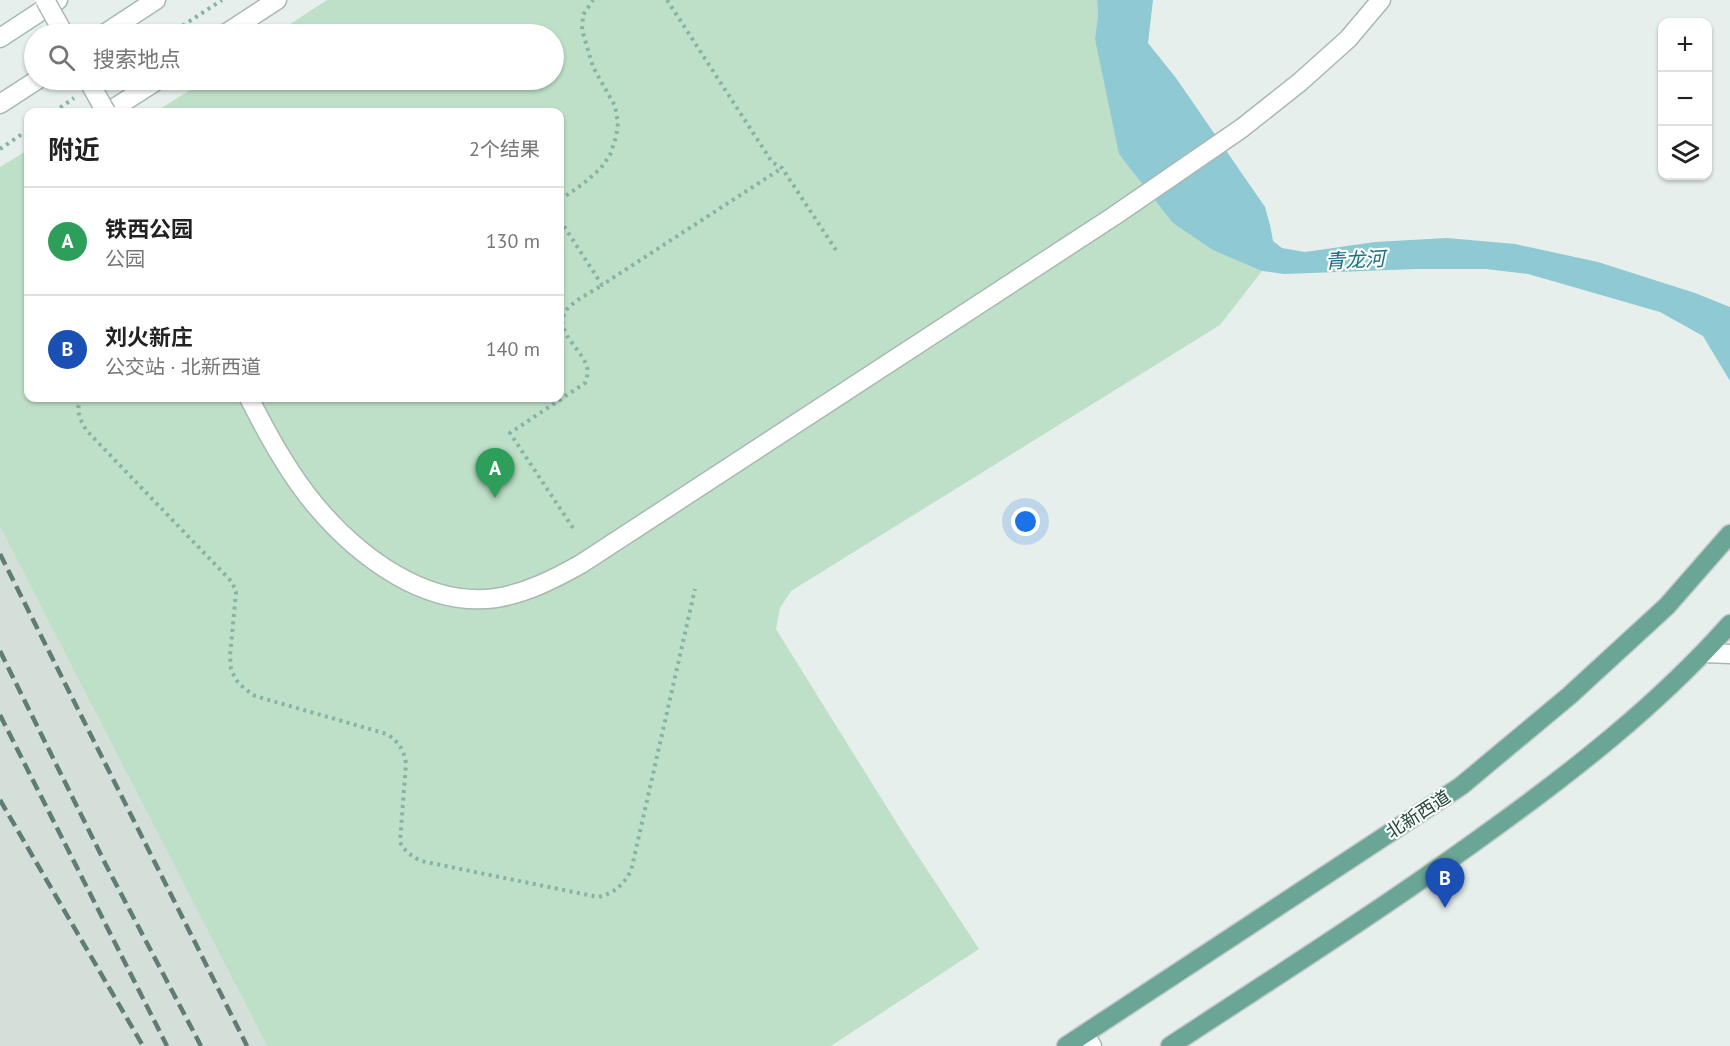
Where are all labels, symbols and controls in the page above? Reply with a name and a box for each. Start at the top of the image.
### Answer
map controls [1658,18,1712,180]
button: + [1658,18,1712,72]
search box [24,24,564,90]
icon: search [45,41,78,74]
text: 搜索地点 [93,45,181,73]
button: − [1658,72,1712,126]
button: layers [1658,126,1712,180]
text: 附近 [48,133,100,166]
text: 2个结果 [469,136,540,162]
text: 铁西公园 [105,215,193,243]
text: A [61,228,74,254]
text: 130 m [486,228,540,254]
water label: 青龙河 [1324,245,1390,275]
text: 公园 [105,246,145,272]
text: 刘火新庄 [105,323,193,351]
text: B [62,336,73,362]
text: 140 m [486,336,540,362]
text: 公交站 · 北新西道 [105,354,261,380]
pin: A [476,448,514,498]
your location [1011,507,1040,536]
street label: 北新西道 [1382,785,1454,843]
pin: B [1426,858,1464,908]

